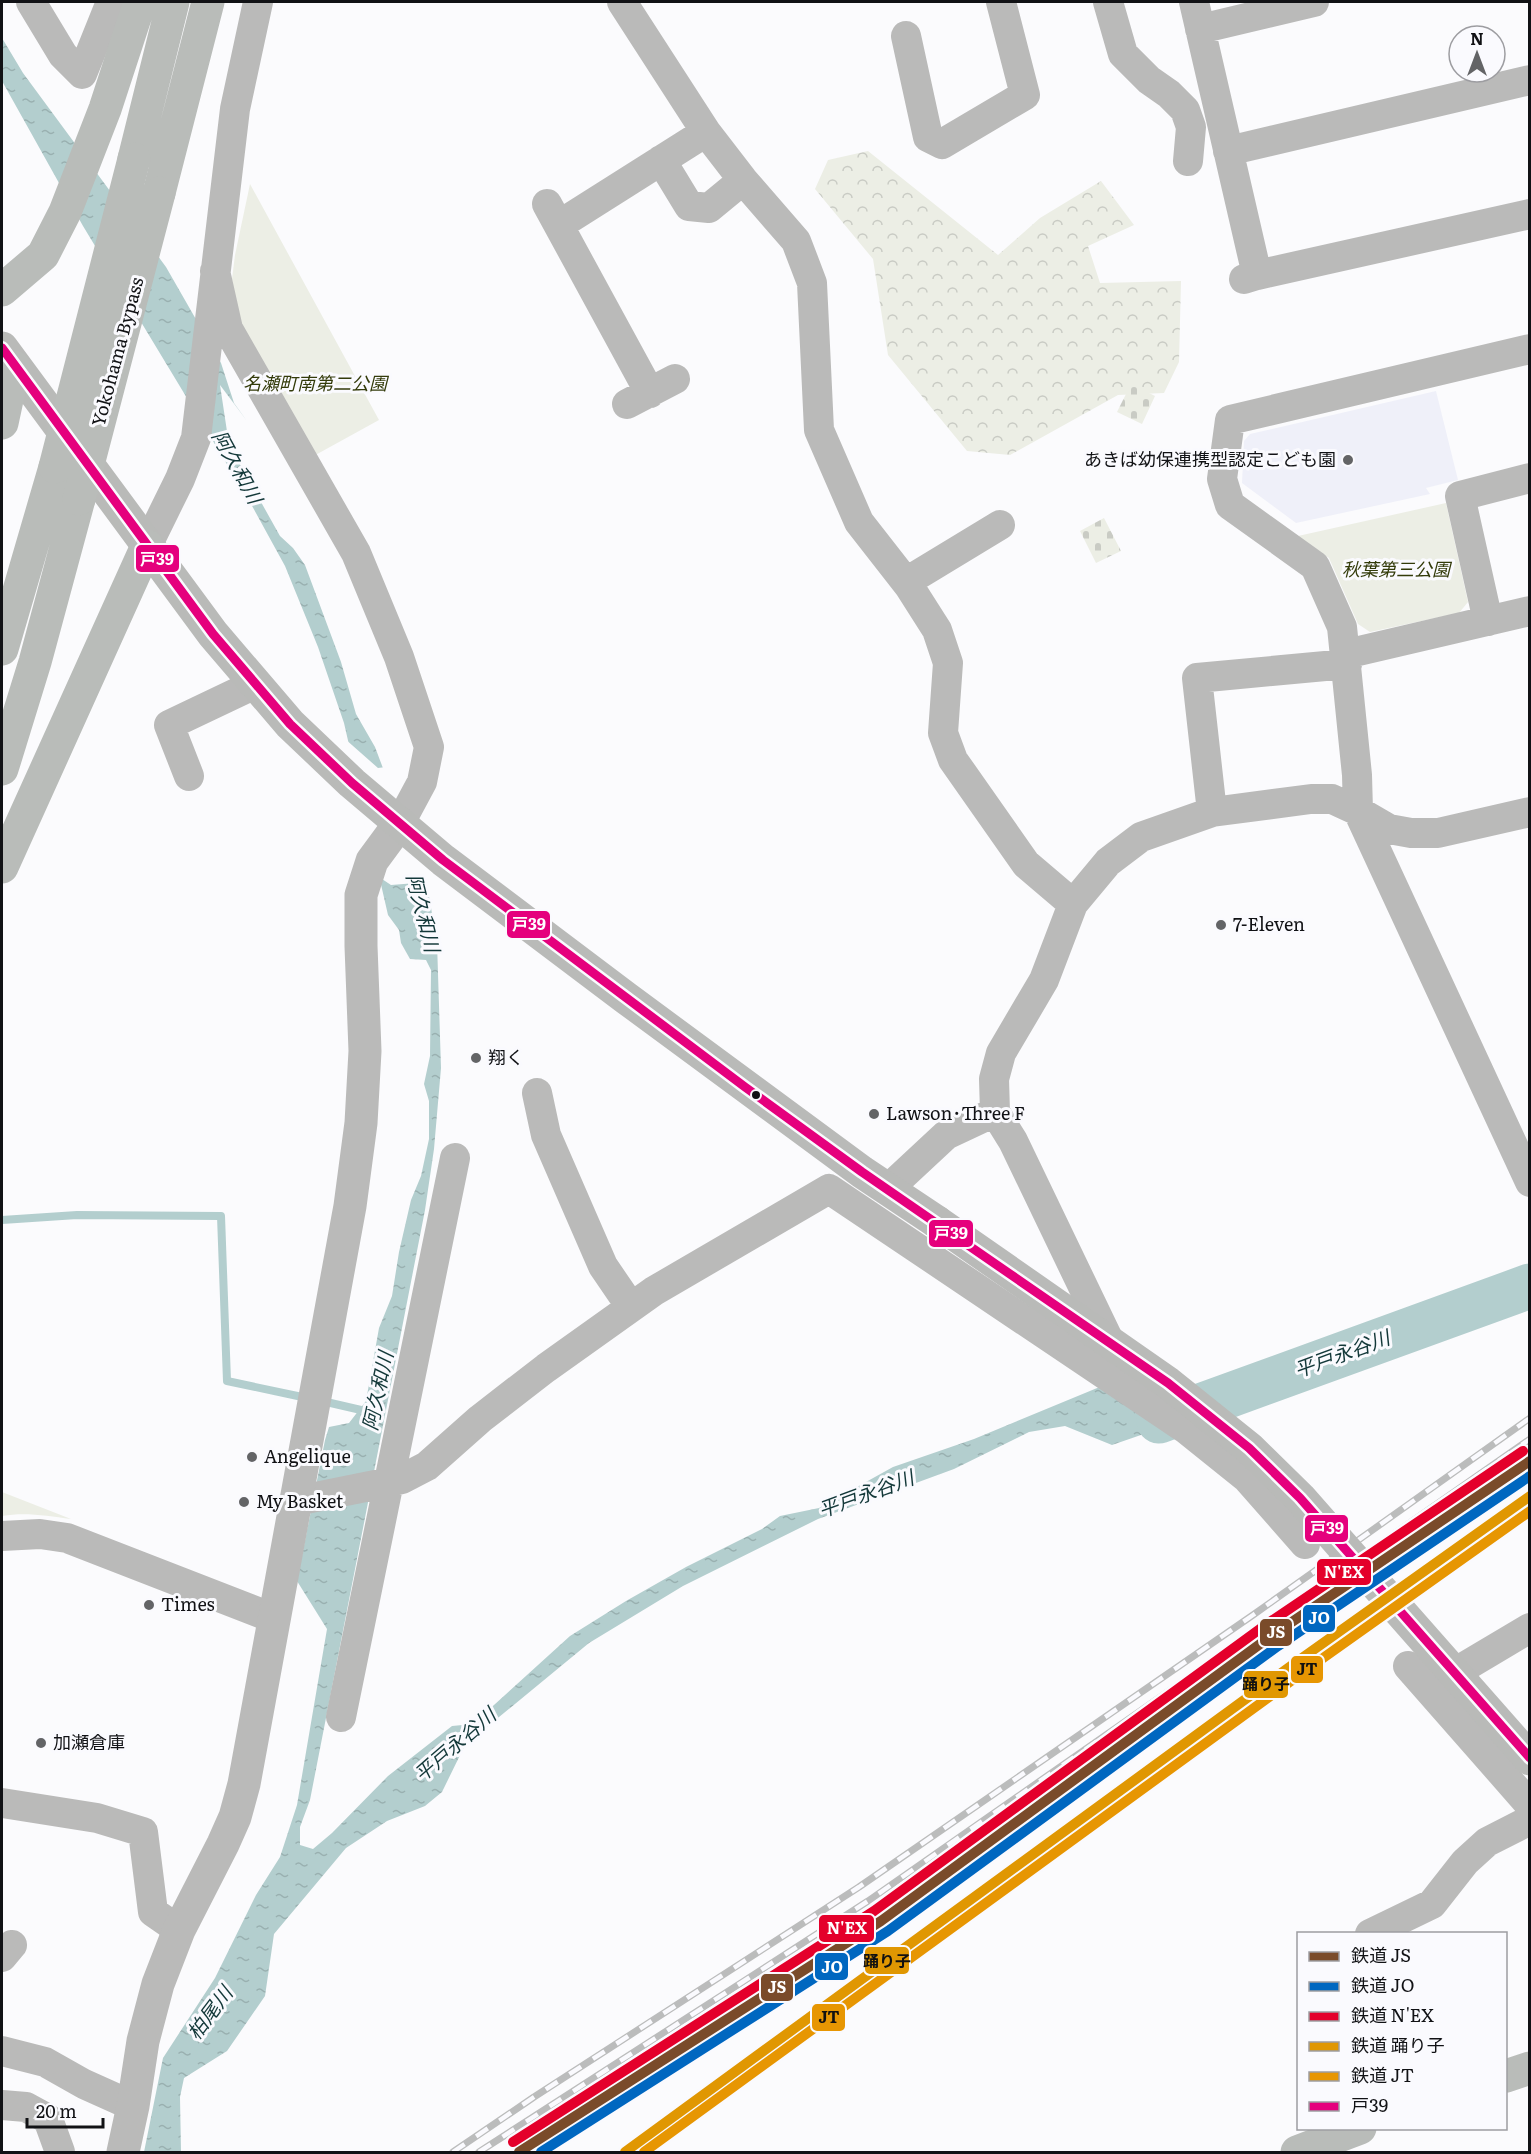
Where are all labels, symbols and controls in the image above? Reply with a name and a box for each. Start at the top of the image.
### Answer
north arrow [1447,24,1507,84]
text: N [1470,26,1484,50]
street label: Yokohama Bypass [84,274,149,429]
park label: 名瀬町南第二公園 [243,369,390,396]
water label: 阿久和川 [206,424,272,510]
place label: あきば幼保連携型認定こども園 [1084,445,1336,472]
marker: あきば幼保連携型認定こども園 [1341,453,1355,467]
line badge: 戸39 [135,544,180,573]
text: 戸39 [140,546,174,570]
park label: 秋葉第三公園 [1342,555,1453,582]
water label: 阿久和川 [401,870,450,957]
line badge: 戸39 [506,910,551,939]
place label: 7-Eleven [1233,910,1305,937]
text: 戸39 [512,911,546,935]
marker: 7-Eleven [1214,918,1228,932]
place label: 翔く [488,1043,524,1070]
marker: 翔く [469,1051,483,1065]
unlabelled marker [750,1089,762,1101]
place label: Lawson･Three F [886,1099,1025,1126]
marker: Lawson･Three F [867,1107,881,1121]
line badge: 戸39 [928,1219,974,1248]
text: 戸39 [934,1220,968,1244]
water label: 平戸永谷川 [1289,1320,1395,1383]
water label: 阿久和川 [353,1346,399,1433]
place label: Angelique [264,1442,351,1469]
marker: Angelique [245,1450,259,1464]
water label: 平戸永谷川 [813,1460,919,1523]
place label: My Basket [256,1487,344,1514]
marker: My Basket [237,1495,251,1509]
line badge: 戸39 [1304,1514,1349,1543]
text: 戸39 [1310,1515,1344,1539]
line badge: N'EX [1316,1558,1372,1586]
text: N'EX [1324,1559,1364,1583]
place label: Times [161,1590,215,1617]
marker: Times [142,1598,156,1612]
line badge: JO [1302,1604,1336,1633]
text: JO [1308,1605,1330,1629]
line badge: JS [1259,1618,1293,1647]
text: JS [1267,1619,1286,1643]
line badge: JT [1290,1655,1324,1684]
text: JT [1296,1656,1318,1680]
line badge: 踊り子 [1243,1670,1289,1699]
text: 踊り子 [1242,1671,1290,1695]
water label: 平戸永谷川 [406,1698,503,1788]
place label: 加瀬倉庫 [53,1728,125,1755]
marker: 加瀬倉庫 [34,1736,48,1750]
line badge: N'EX [818,1914,875,1943]
text: N'EX [827,1915,867,1939]
legend [1297,1932,1507,2130]
text: 鉄道 JS [1351,1941,1411,1968]
line badge: 踊り子 [864,1946,910,1975]
text: 踊り子 [863,1948,911,1972]
line badge: JO [814,1952,849,1981]
text: JO [821,1954,843,1978]
text: 鉄道 JO [1351,1971,1414,1998]
line badge: JS [760,1973,794,2002]
text: JS [768,1974,787,1998]
water label: 柏尾川 [178,1977,240,2045]
text: 鉄道 N'EX [1351,2001,1434,2028]
line badge: JT [811,2003,846,2032]
text: JT [818,2004,840,2028]
text: 鉄道 踊り子 [1351,2031,1445,2058]
text: 鉄道 JT [1351,2061,1414,2088]
scale bar [27,2091,104,2129]
text: 戸39 [1351,2091,1388,2118]
text: 20 m [36,2097,77,2124]

